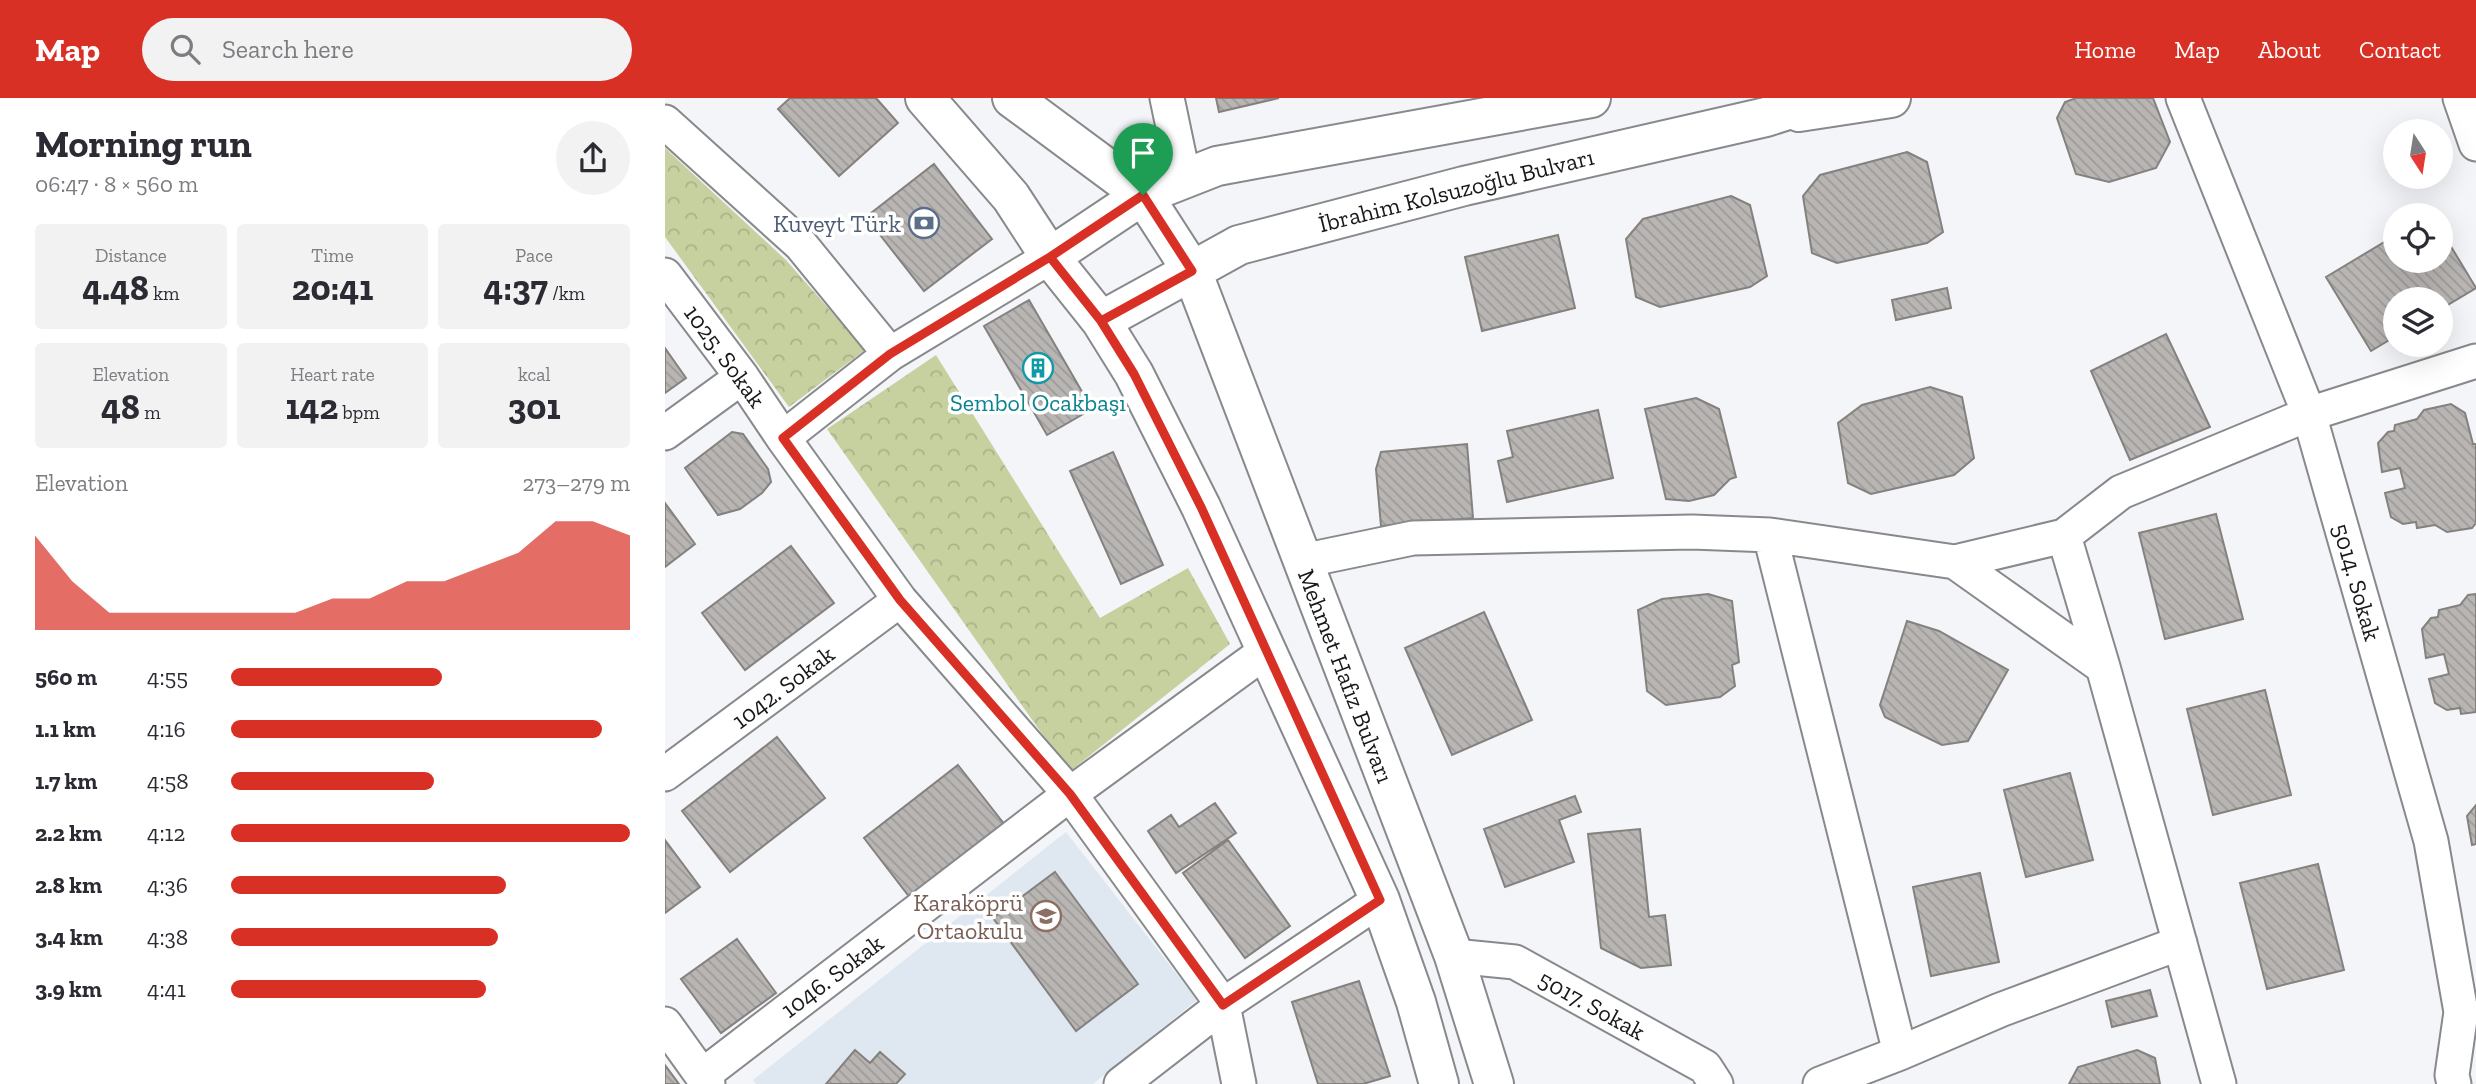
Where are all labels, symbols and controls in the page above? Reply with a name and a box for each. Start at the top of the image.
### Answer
search box [142,18,632,81]
text: Map [35,30,100,69]
icon: search [166,30,204,68]
text: Search here [222,33,354,65]
text: Home [2074,35,2136,64]
text: Map [2174,35,2220,64]
text: About [2258,35,2321,64]
text: Contact [2359,35,2441,64]
north arrow [2383,119,2453,189]
map controls [2383,119,2453,357]
text: Morning run [35,121,252,167]
button: share [556,121,630,195]
pin [1113,123,1173,195]
icon: arrive [1124,134,1162,172]
street label: İbrahim Kolsuzoğlu Bulvarı [1315,142,1597,238]
text: 06:47 · 8 × 560 m [35,170,198,198]
button: locate [2383,203,2453,273]
bank icon: Kuveyt Türk [907,206,941,240]
place label: Kuveyt Türk [773,209,902,238]
text: Distance [95,244,167,267]
text: Time [311,244,354,267]
text: Pace [515,244,553,267]
text: 4.48 [82,267,149,309]
text: 20:41 [292,267,373,309]
text: 4:37 [483,267,548,309]
text: km [149,282,180,305]
text: /km [548,282,585,305]
button: layers [2383,287,2453,357]
street label: 1025. Sokak [678,299,772,413]
building icon: Sembol Ocakbaşı [1021,351,1055,385]
text: Elevation [92,363,169,386]
text: Heart rate [290,363,375,386]
text: kcal [518,363,550,386]
text: 48 [101,386,140,428]
text: 142 [285,386,338,428]
text: 301 [508,386,561,428]
place label: Sembol Ocakbaşı [950,388,1126,417]
text: m [140,401,161,424]
text: bpm [338,401,380,424]
text: Elevation [35,469,128,497]
text: 273–279 m [522,469,630,497]
street label: 5014. Sokak [2326,520,2388,644]
street label: Mehmet Hafız Bulvarı [1292,565,1400,787]
street label: 1042. Sokak [726,639,840,735]
text: 560 m [35,663,97,691]
text: 4:55 [147,663,188,691]
text: 1.1 km [35,715,96,743]
text: 4:16 [147,715,186,743]
text: 1.7 km [35,767,97,795]
text: 4:58 [147,767,189,795]
text: 2.2 km [35,819,102,847]
text: 4:12 [147,819,185,847]
text: 2.8 km [35,871,102,899]
text: 4:36 [147,871,188,899]
place label: Karaköprü Ortaokulu [913,888,1024,945]
school or university icon: Karaköprü Ortaokulu [1029,899,1063,933]
text: 3.4 km [35,923,103,951]
text: 4:38 [147,923,188,951]
street label: 1046. Sokak [775,928,889,1024]
street label: 5017. Sokak [1534,964,1651,1046]
text: 3.9 km [35,975,102,1003]
text: 4:41 [147,975,186,1003]

